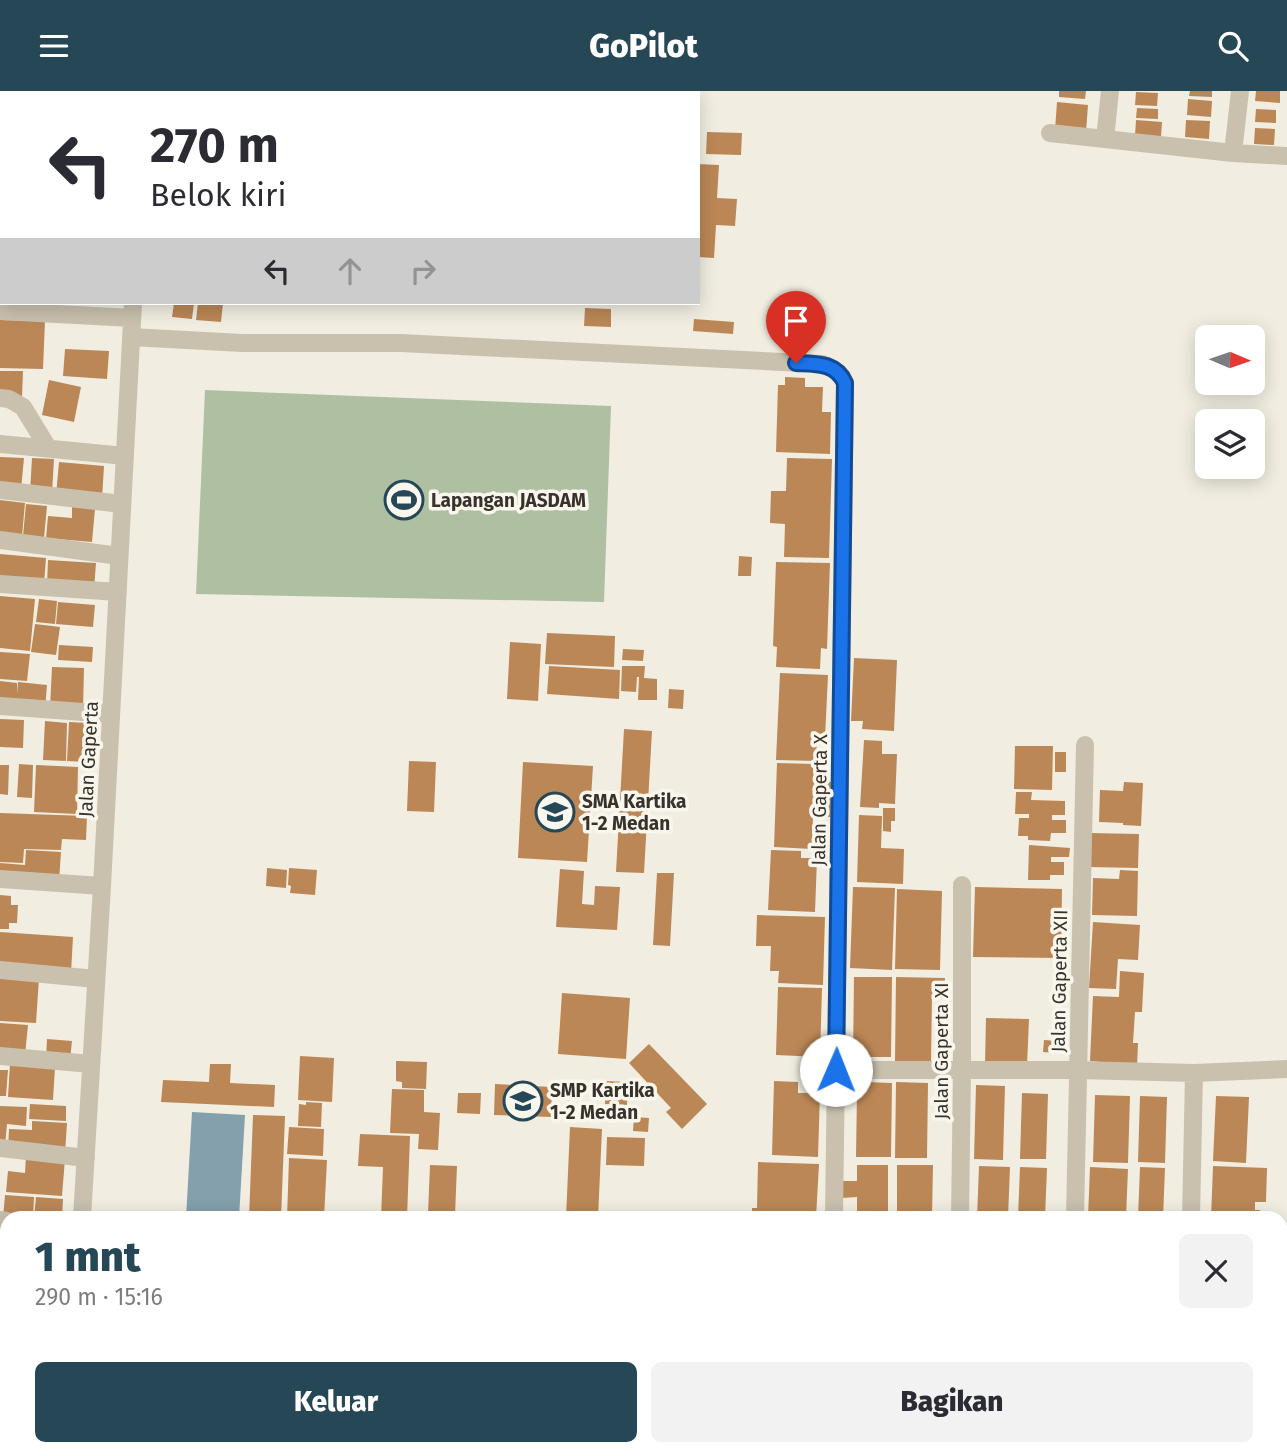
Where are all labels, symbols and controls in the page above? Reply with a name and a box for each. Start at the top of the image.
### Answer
icon: menu [35,27,73,65]
text: GoPilot [589,27,698,65]
icon: search [1214,27,1252,65]
text: 270 m [150,116,279,175]
icon: left [35,119,126,210]
text: Belok kiri [150,176,286,214]
icon: left [258,252,296,290]
icon: ahead [331,252,369,290]
icon: right [404,252,442,290]
pin [766,291,826,363]
icon: arrive [777,302,815,340]
north arrow [1195,325,1265,395]
map controls [1195,325,1265,479]
button: layers [1195,409,1265,479]
sports icon: Lapangan JASDAM [383,479,425,521]
place label: Lapangan JASDAM [431,489,586,512]
street label: Jalan Gaperta [74,700,103,818]
street label: Jalan Gaperta X [807,733,832,866]
place label: SMA Kartika 1-2 Medan [582,790,687,835]
school or university icon: SMA Kartika 1-2 Medan [534,791,576,833]
street label: Jalan Gaperta XII [1047,909,1072,1053]
street label: Jalan Gaperta XI [930,982,953,1120]
position arrow [799,1033,873,1107]
place label: SMP Kartika 1-2 Medan [550,1079,655,1124]
school or university icon: SMP Kartika 1-2 Medan [502,1080,544,1122]
text: 1 mnt [35,1232,140,1282]
button: close [1179,1234,1253,1308]
text: 290 m · 15:16 [35,1283,163,1311]
button: Keluar [35,1362,637,1442]
button: Bagikan [651,1362,1253,1442]

